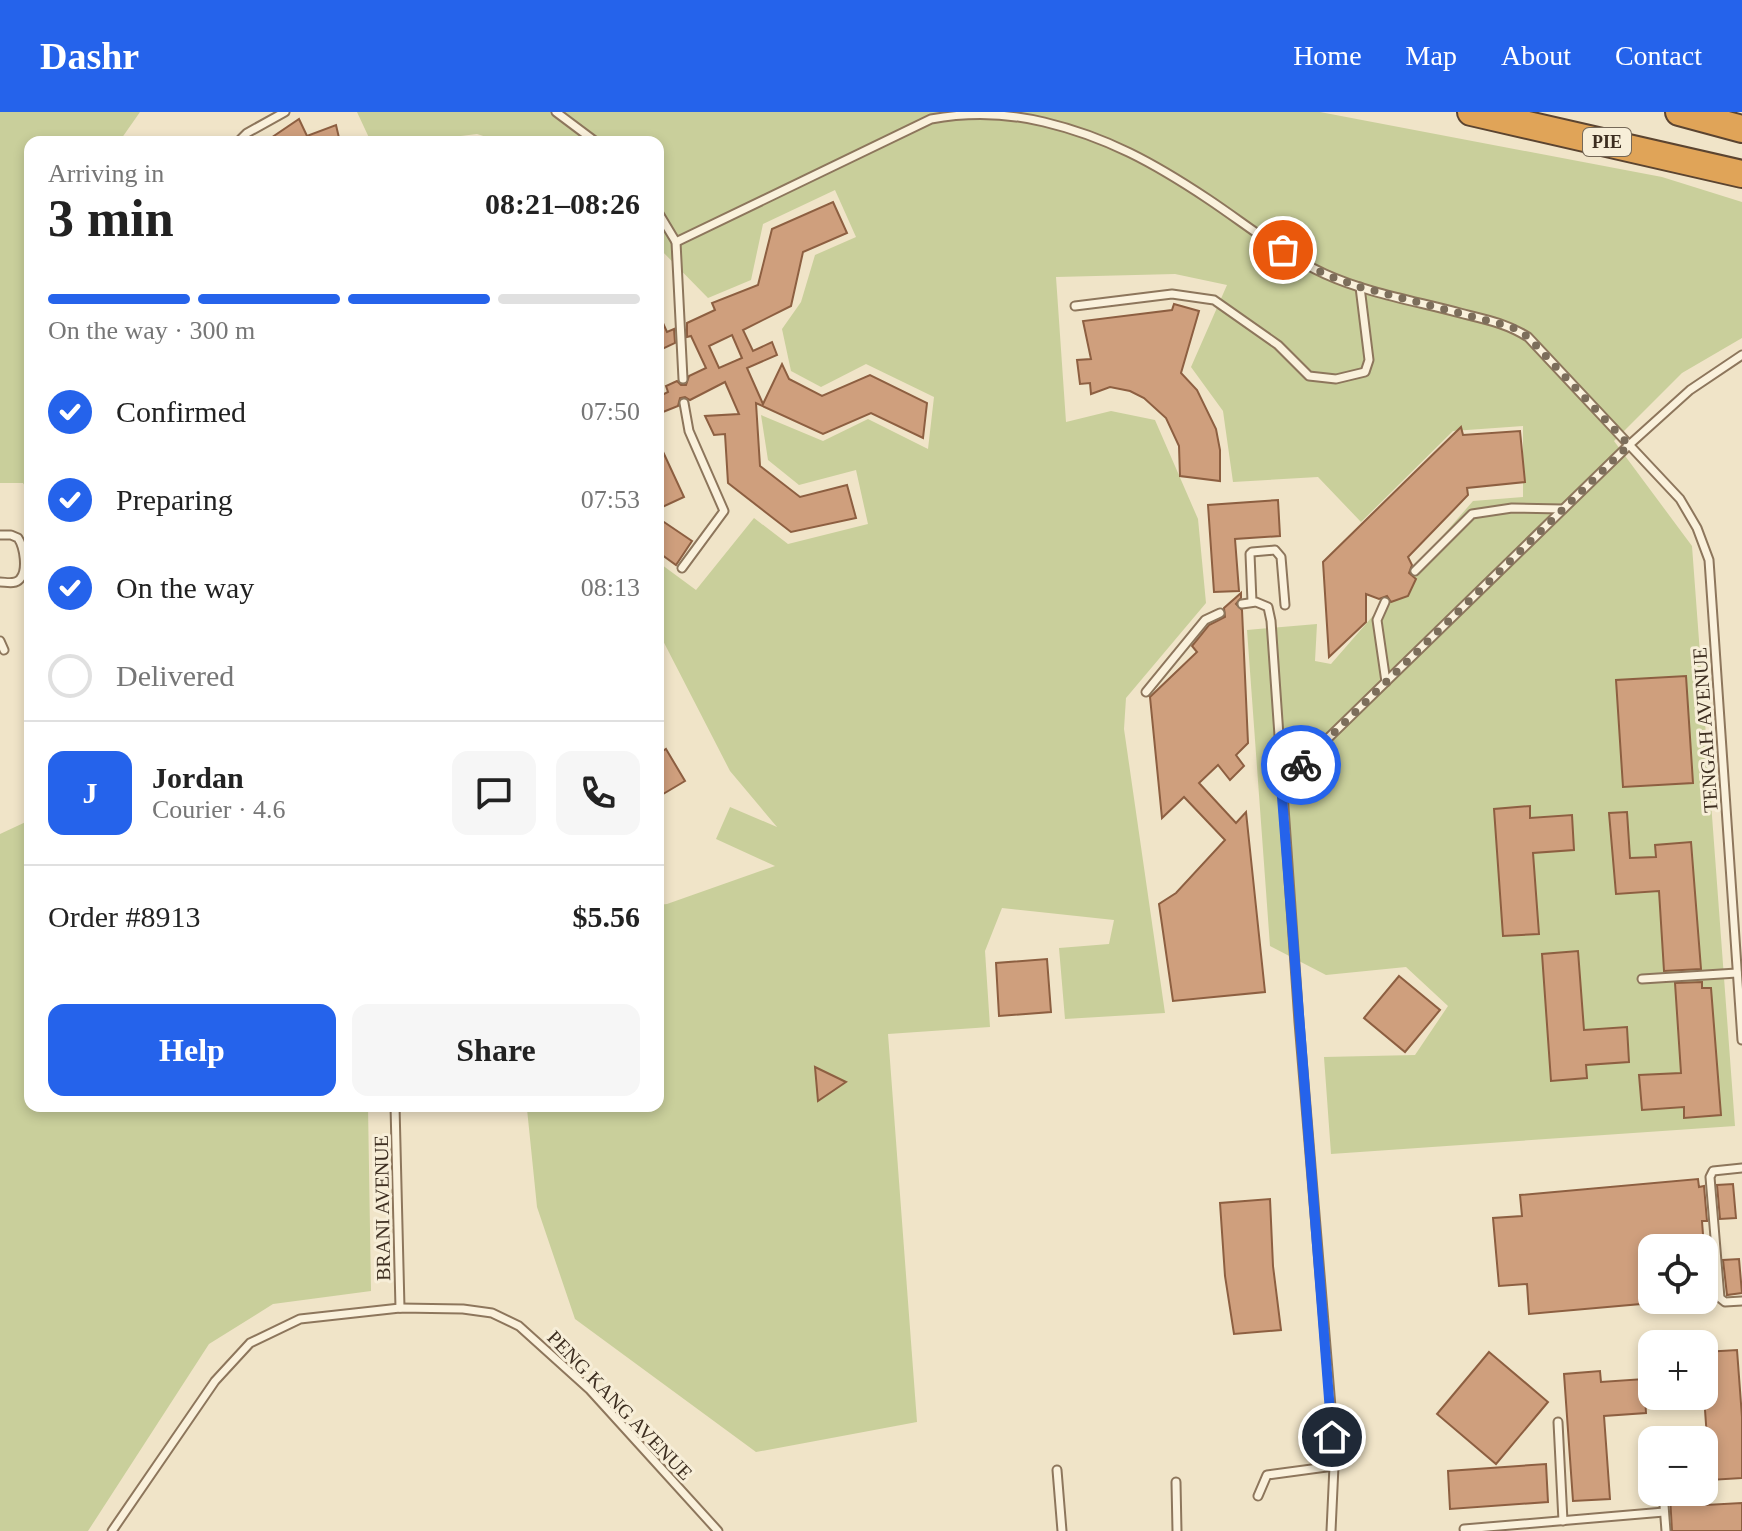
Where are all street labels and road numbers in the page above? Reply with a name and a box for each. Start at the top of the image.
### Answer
road number: PIE [1583,128,1631,156]
street label: TENGAH AVENUE [1688,647,1722,813]
street label: BRANI AVENUE [370,1135,394,1281]
street label: PENG KANG AVENUE [543,1326,697,1484]

